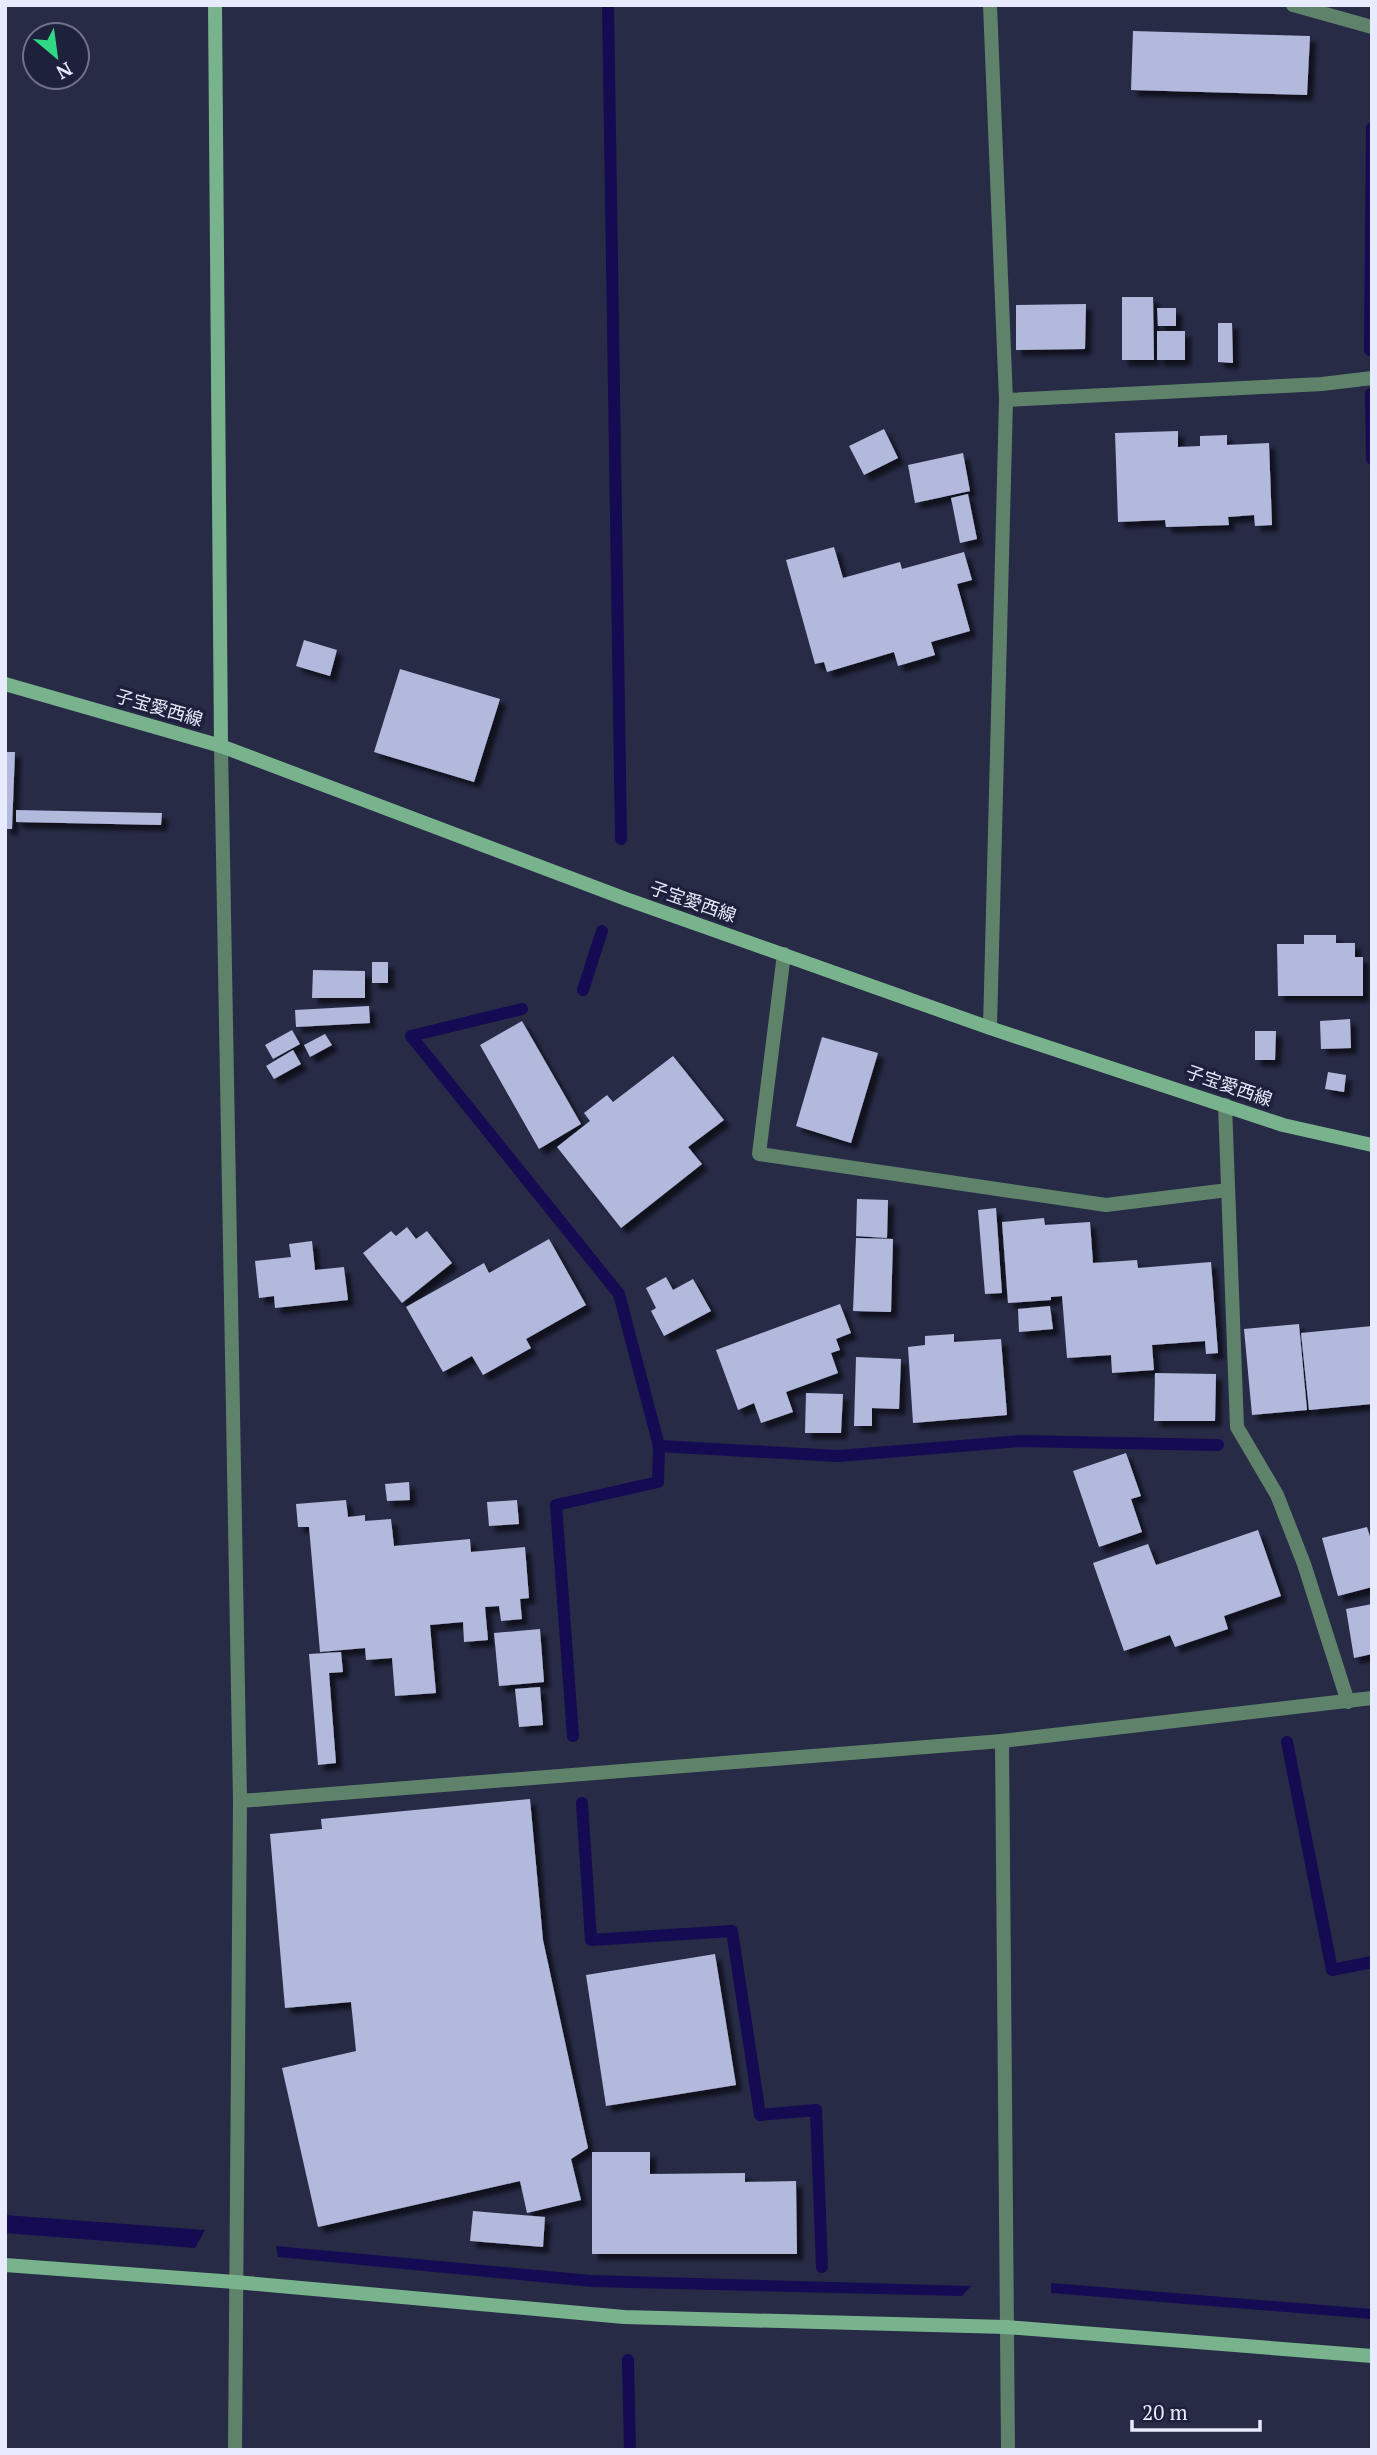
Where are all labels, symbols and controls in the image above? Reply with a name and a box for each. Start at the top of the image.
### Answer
north arrow [21,21,91,91]
text: N [52,57,77,86]
street label: 子宝愛西線 [113,683,206,731]
street label: 子宝愛西線 [647,875,740,927]
street label: 子宝愛西線 [1183,1059,1276,1111]
scale bar [1132,2388,1260,2432]
text: 20 m [1142,2398,1188,2426]

